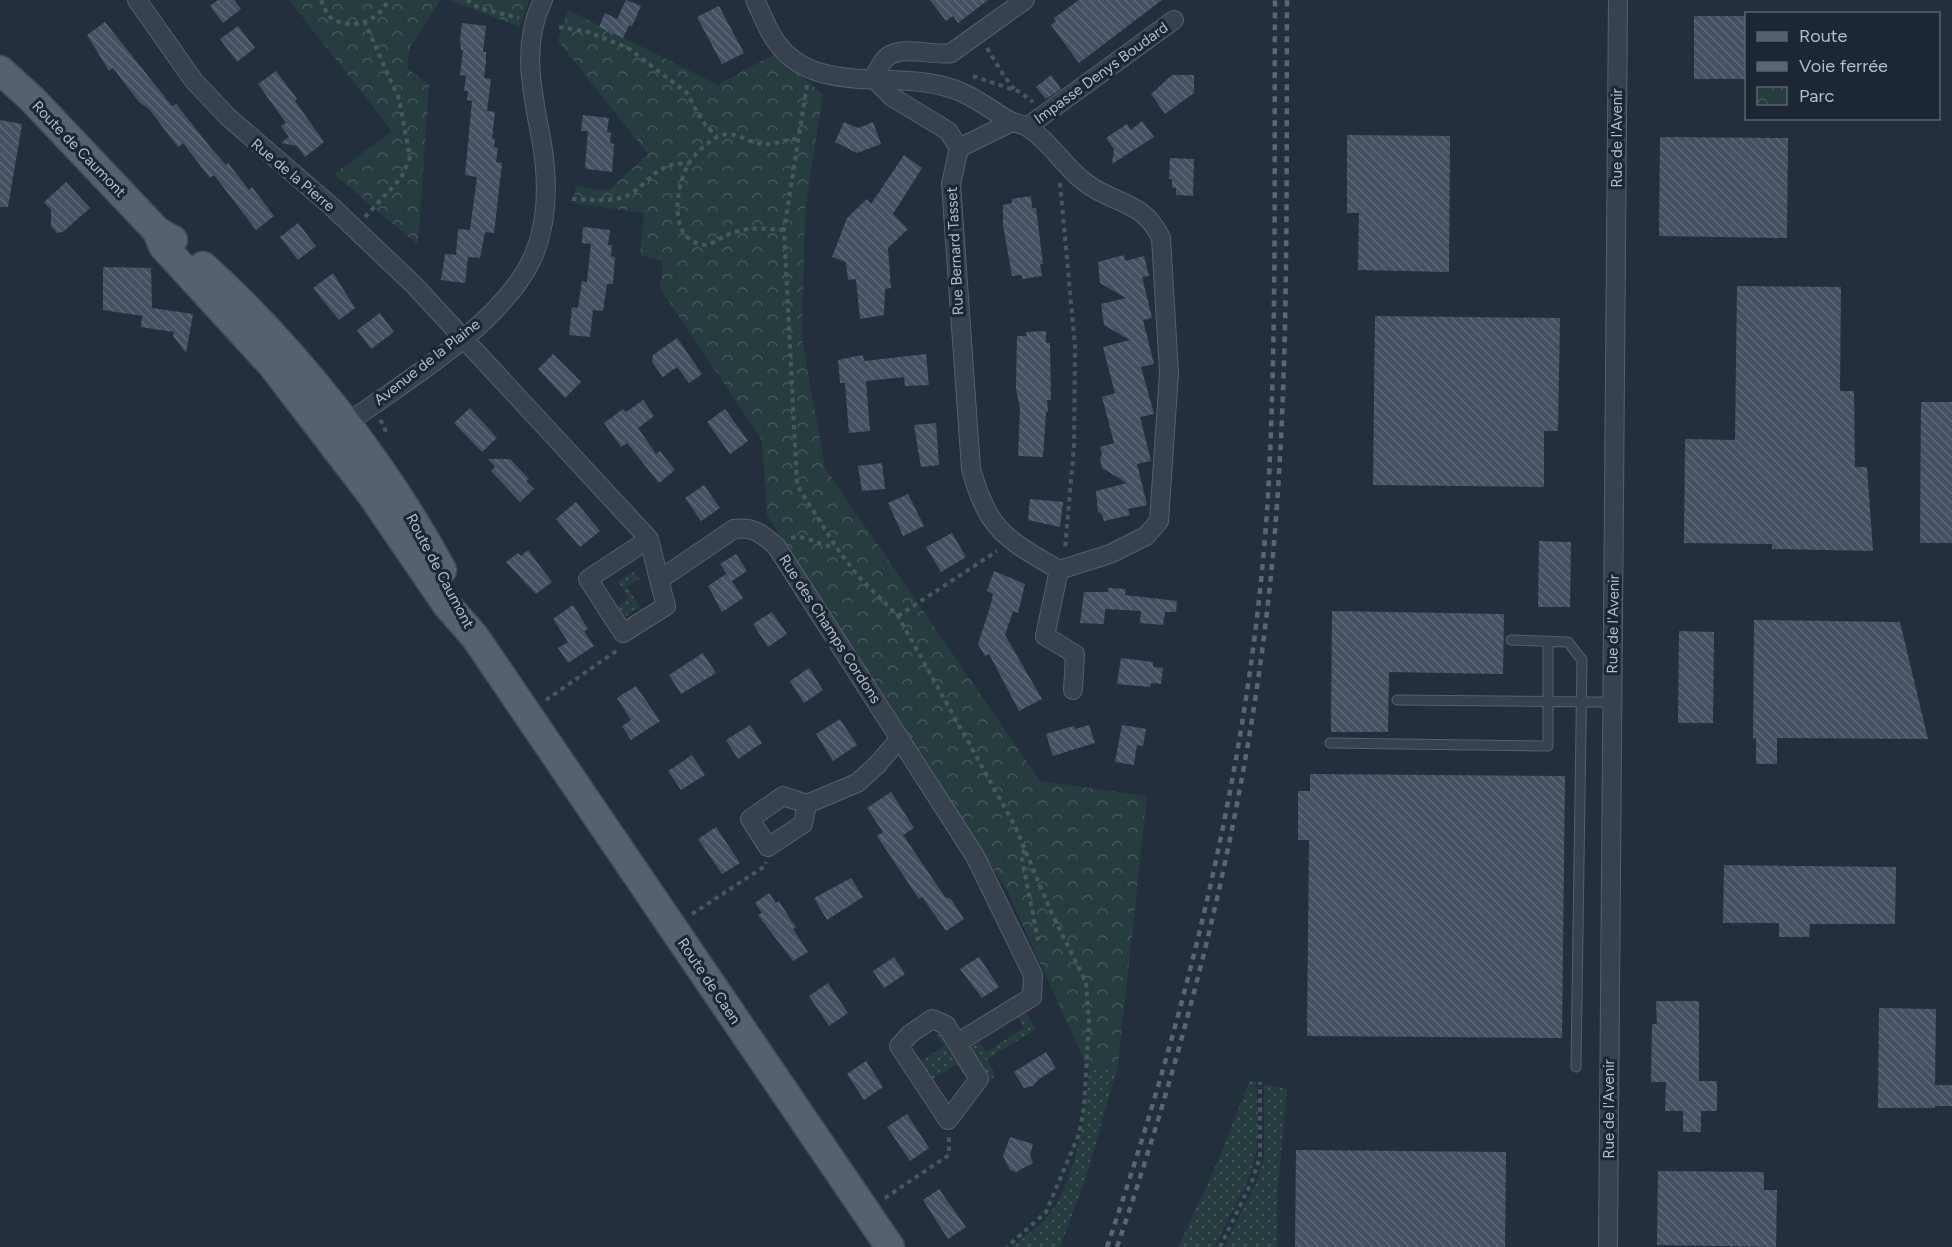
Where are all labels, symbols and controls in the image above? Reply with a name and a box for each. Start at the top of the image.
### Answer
legend [1745,12,1940,120]
street label: Impasse Denys Boudard [1031,18,1171,128]
text: Route [1799,25,1848,47]
text: Voie ferrée [1799,55,1888,77]
text: Parc [1799,85,1835,107]
street label: Rue de l'Avenir [1608,88,1626,188]
street label: Route de Caumont [28,97,130,201]
street label: Rue de la Pierre [248,135,338,215]
street label: Rue Bernard Tasset [943,186,967,316]
street label: Avenue de la Plaine [370,315,484,409]
street label: Route de Caumont [402,511,478,632]
street label: Rue des Champs Cordons [775,551,885,707]
street label: Rue de l'Avenir [1603,574,1623,674]
street label: Route de Caen [674,935,744,1027]
street label: Rue de l'Avenir [1600,1059,1618,1159]

